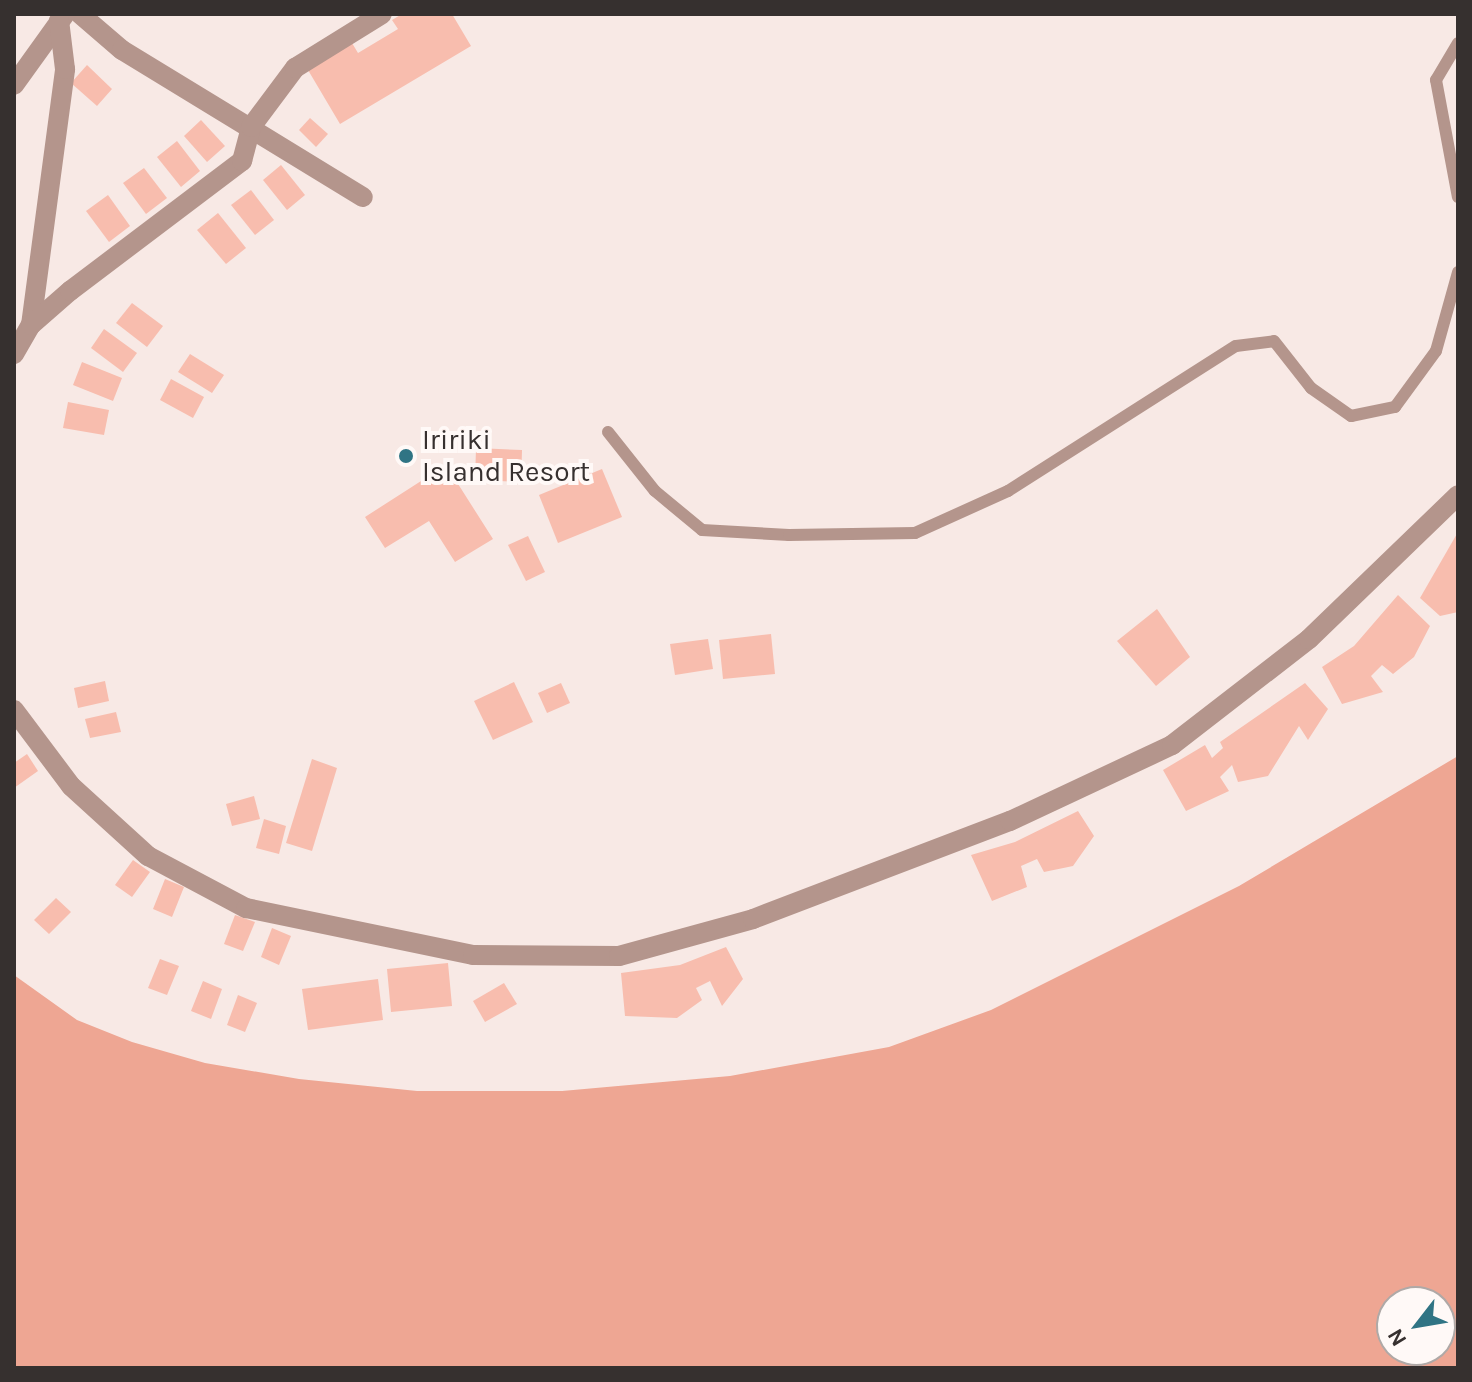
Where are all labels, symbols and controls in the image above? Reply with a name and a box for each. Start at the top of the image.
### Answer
place label: Iririki Island Resort [422,423,590,489]
marker: Iririki Island Resort [397,447,415,465]
north arrow [1376,1286,1456,1366]
text: N [1382,1324,1412,1351]

